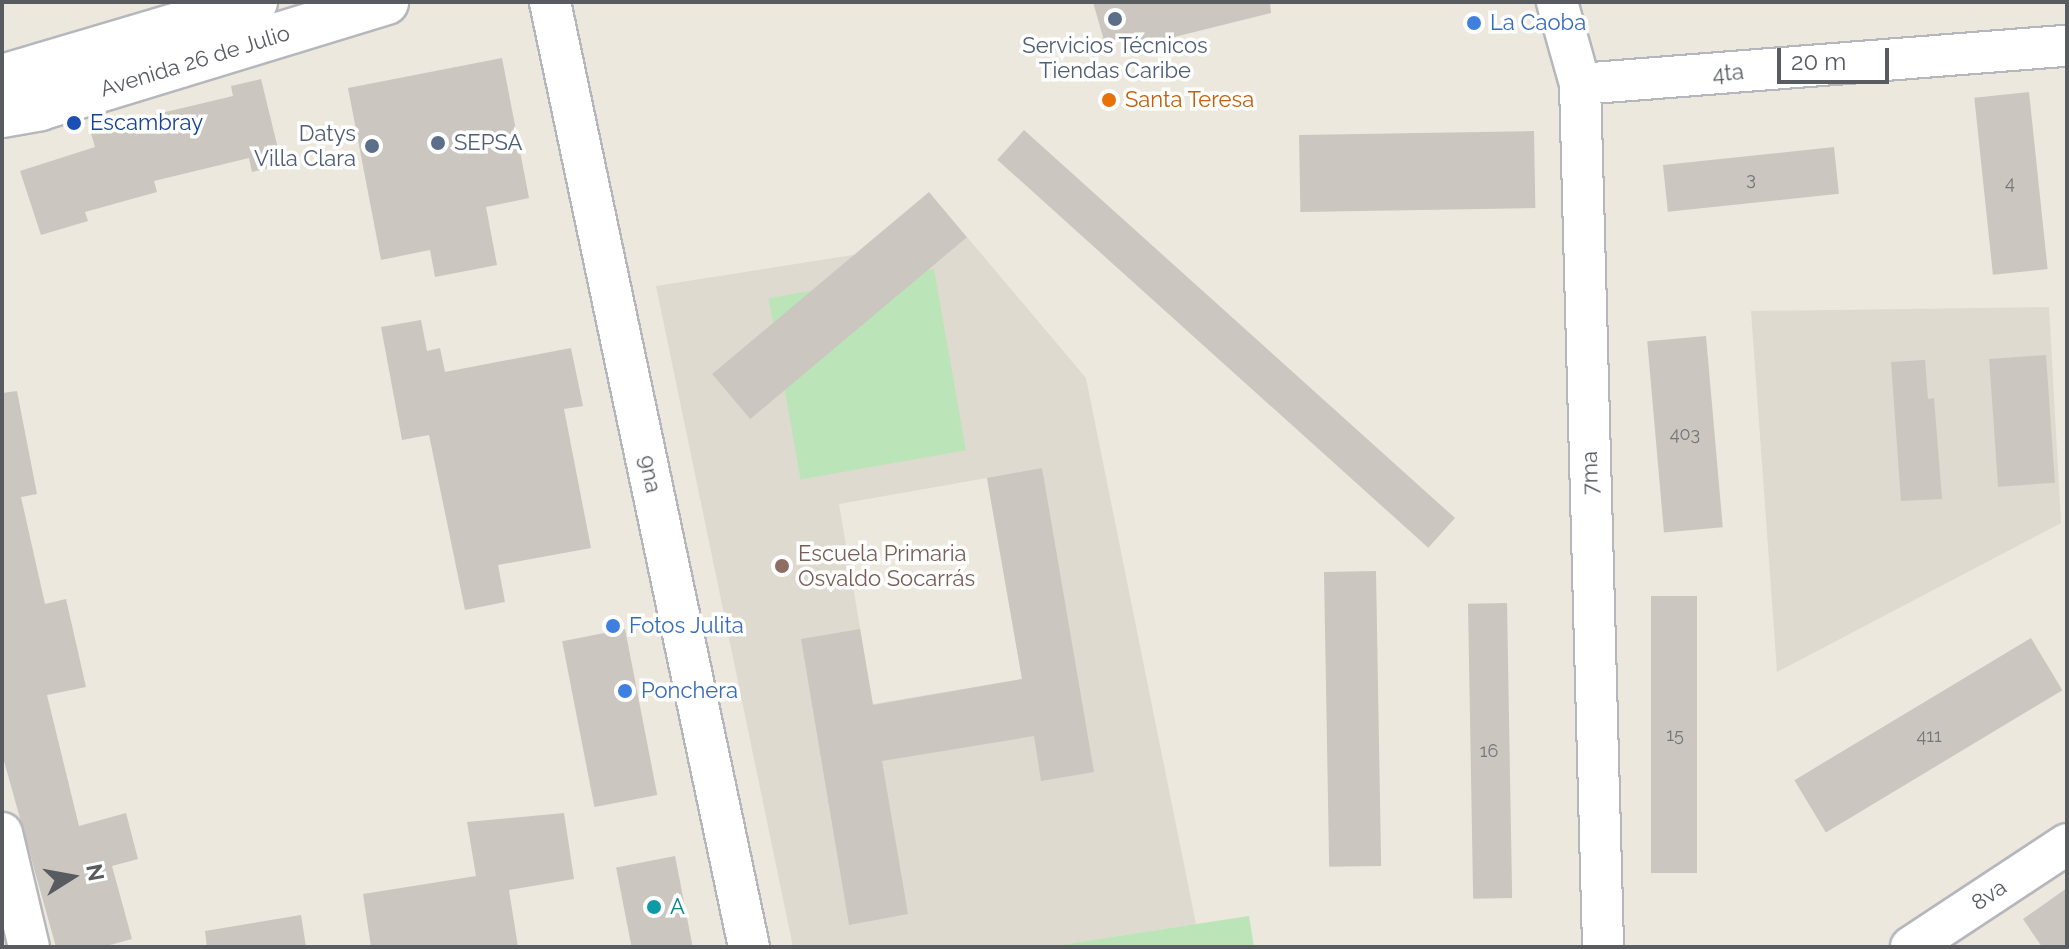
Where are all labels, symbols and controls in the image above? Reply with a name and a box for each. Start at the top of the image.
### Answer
marker: Servicios Técnicos Tiendas Caribe [1106,10,1124,28]
place label: La Caoba [1490,10,1586,36]
marker: La Caoba [1465,14,1483,32]
street label: Avenida 26 de Julio [97,20,293,102]
place label: Servicios Técnicos Tiendas Caribe [1022,32,1208,84]
scale bar [1781,32,1893,82]
text: 20 m [1791,47,1846,76]
street label: 4ta [1711,58,1745,88]
place label: Santa Teresa [1125,87,1255,113]
marker: Santa Teresa [1100,91,1118,109]
place label: Escambray [90,110,203,136]
marker: Escambray [65,114,83,132]
place label: Datys Villa Clara [254,120,356,172]
place label: SEPSA [454,130,522,156]
marker: SEPSA [429,134,447,152]
marker: Datys Villa Clara [363,137,381,155]
house number: 3 [1746,168,1756,190]
house number: 4 [2005,172,2015,194]
house number: 403 [1670,423,1700,445]
street label: 7ma [1576,451,1604,495]
street label: 9na [633,453,667,495]
place label: Escuela Primaria Osvaldo Socarrás [798,540,975,592]
marker: Escuela Primaria Osvaldo Socarrás [773,557,791,575]
place label: Fotos Julita [629,613,744,639]
marker: Fotos Julita [604,617,622,635]
place label: Ponchera [641,678,738,704]
marker: Ponchera [616,682,634,700]
house number: 15 [1666,724,1684,746]
house number: 411 [1916,725,1942,747]
house number: 16 [1480,740,1498,762]
north arrow [32,837,112,917]
text: N [81,862,110,883]
street label: 8va [1966,874,2012,916]
place label: A [670,894,685,920]
marker: A [645,898,663,916]

